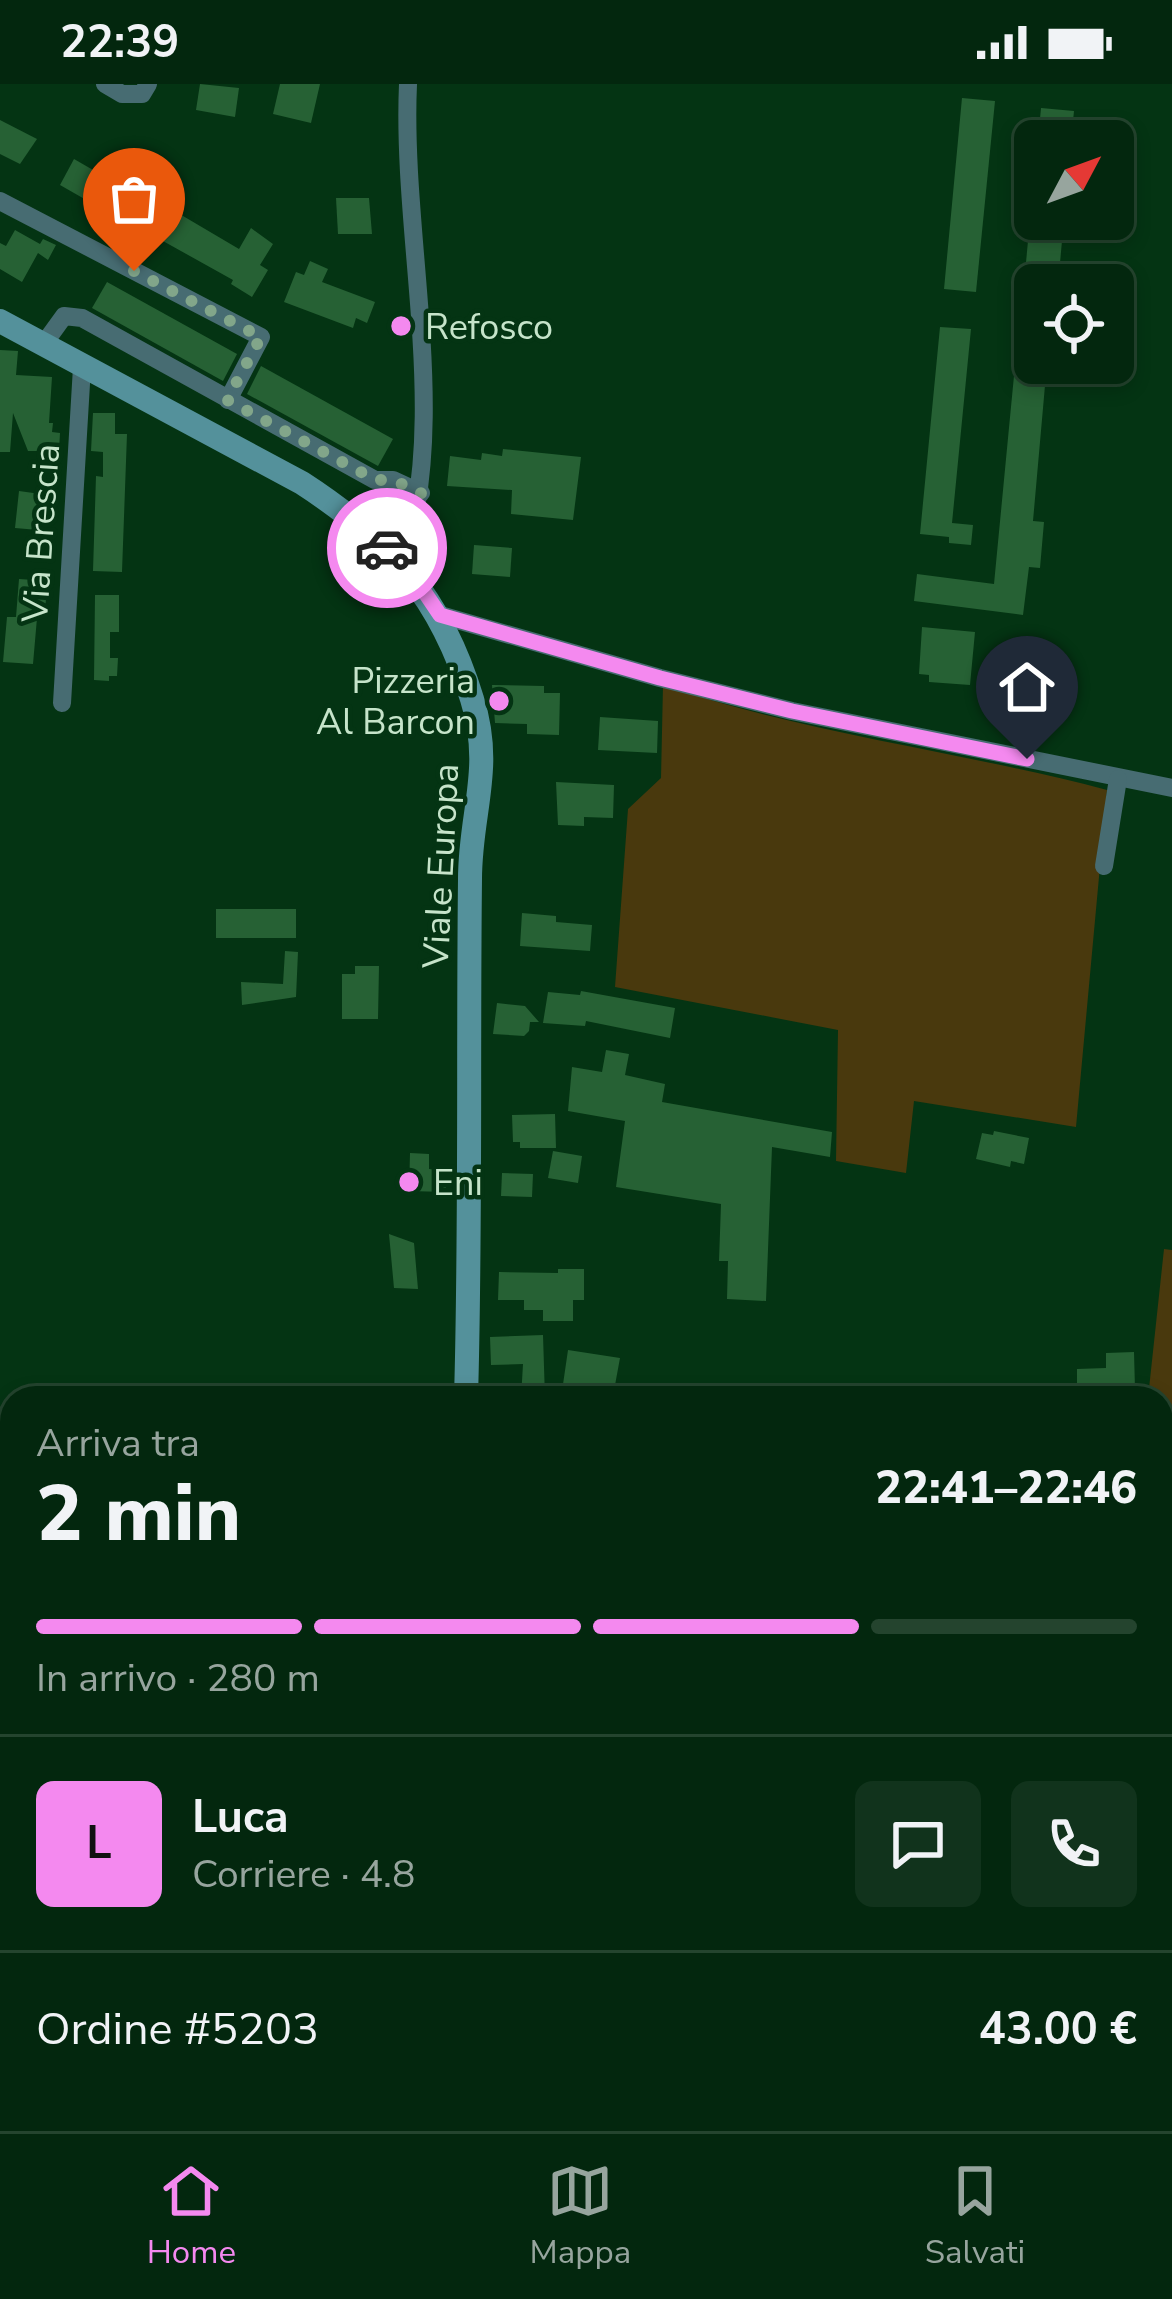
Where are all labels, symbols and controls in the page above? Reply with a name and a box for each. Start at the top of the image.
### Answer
text: 22:39 [60,12,179,73]
north arrow [1014,120,1134,240]
map controls [1014,120,1134,384]
pin [83,148,185,271]
icon: bag [101,166,167,232]
button: locate [1014,264,1134,384]
place label: Refosco [425,303,553,352]
marker: Refosco [388,313,414,339]
street label: Via Brescia [11,442,72,625]
courier [327,488,447,608]
icon: car [354,515,420,581]
pin [976,636,1078,759]
icon: home [994,654,1060,720]
place label: Pizzeria Al Barcon [316,657,475,747]
marker: Pizzeria Al Barcon [486,688,512,714]
street label: Viale Europa [412,762,471,971]
place label: Eni [433,1159,483,1208]
marker: Eni [396,1169,422,1195]
text: Arriva tra [36,1417,200,1470]
text: 22:41–22:46 [875,1458,1137,1519]
text: 2 min [36,1461,241,1568]
text: In arrivo · 280 m [36,1652,320,1705]
button: chat [855,1781,981,1907]
button: phone [1011,1781,1137,1907]
text: Luca [192,1787,289,1848]
text: L [86,1813,112,1874]
text: Corriere · 4.8 [192,1848,415,1901]
text: Ordine #5203 [36,1999,319,2060]
text: 43.00 € [979,1999,1137,2060]
tab: Home [147,2158,236,2275]
tab: Mappa [530,2158,631,2275]
tab: Salvati [925,2158,1025,2275]

